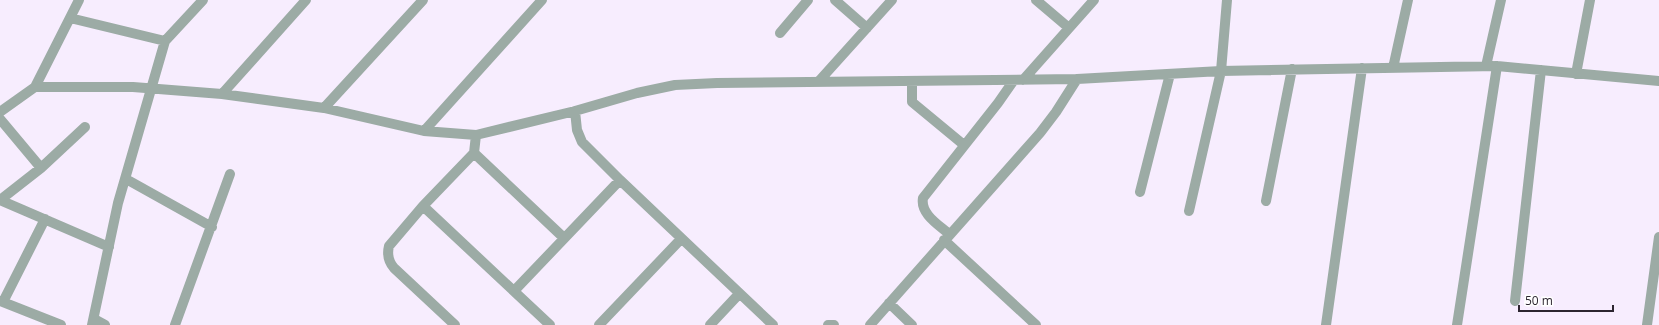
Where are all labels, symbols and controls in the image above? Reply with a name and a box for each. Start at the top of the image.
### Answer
scale bar [1519,287,1613,313]
text: 50 m [1525,292,1553,309]

